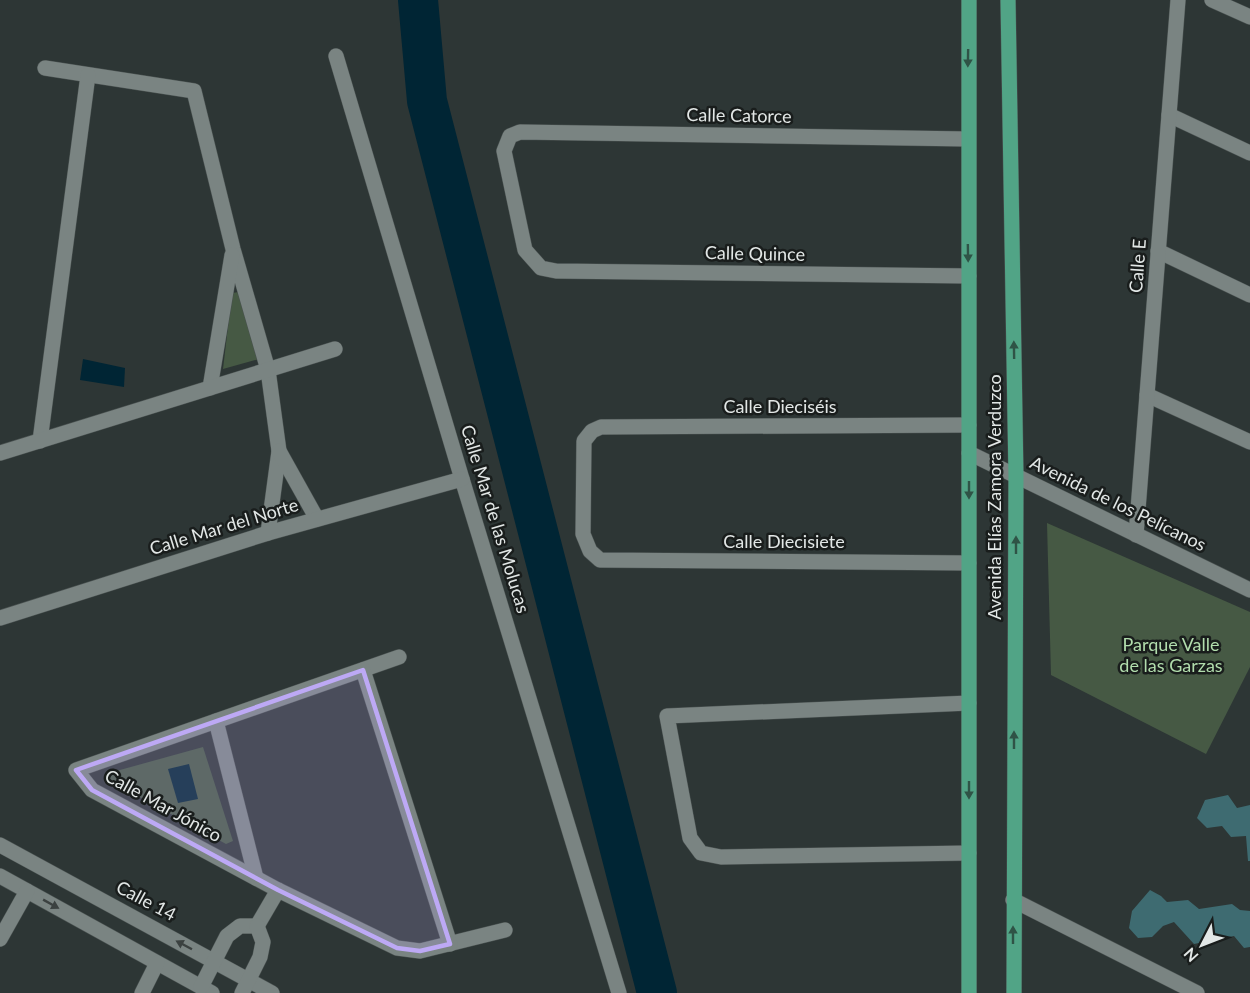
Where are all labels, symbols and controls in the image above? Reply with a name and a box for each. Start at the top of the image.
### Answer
one-way arrow [963,49,973,68]
street label: Calle Catorce [686,103,792,127]
street label: Calle E [1124,238,1150,294]
street label: Calle Quince [705,241,805,265]
one-way arrow [964,244,973,263]
one-way arrow [1009,340,1019,359]
street label: Avenida Elías Zamora Verduzco [983,374,1005,620]
street label: Calle Dieciséis [723,395,837,417]
street label: Calle Mar de las Molucas [457,422,535,616]
street label: Avenida de los Pelícanos [1027,451,1210,555]
one-way arrow [964,481,974,500]
street label: Calle Mar del Norte [147,493,301,559]
street label: Calle Diecisiete [723,530,845,552]
one-way arrow [1011,535,1021,554]
park label: Parque Valle de las Garzas [1119,633,1223,676]
one-way arrow [1009,730,1019,749]
street label: Calle Mar Jónico [101,764,226,846]
one-way arrow [964,781,974,800]
street label: Calle 14 [113,875,180,925]
one-way arrow [43,899,60,909]
north arrow [1172,915,1232,975]
one-way arrow [1009,925,1018,944]
one-way arrow [175,940,192,950]
text: N [1179,944,1202,966]

